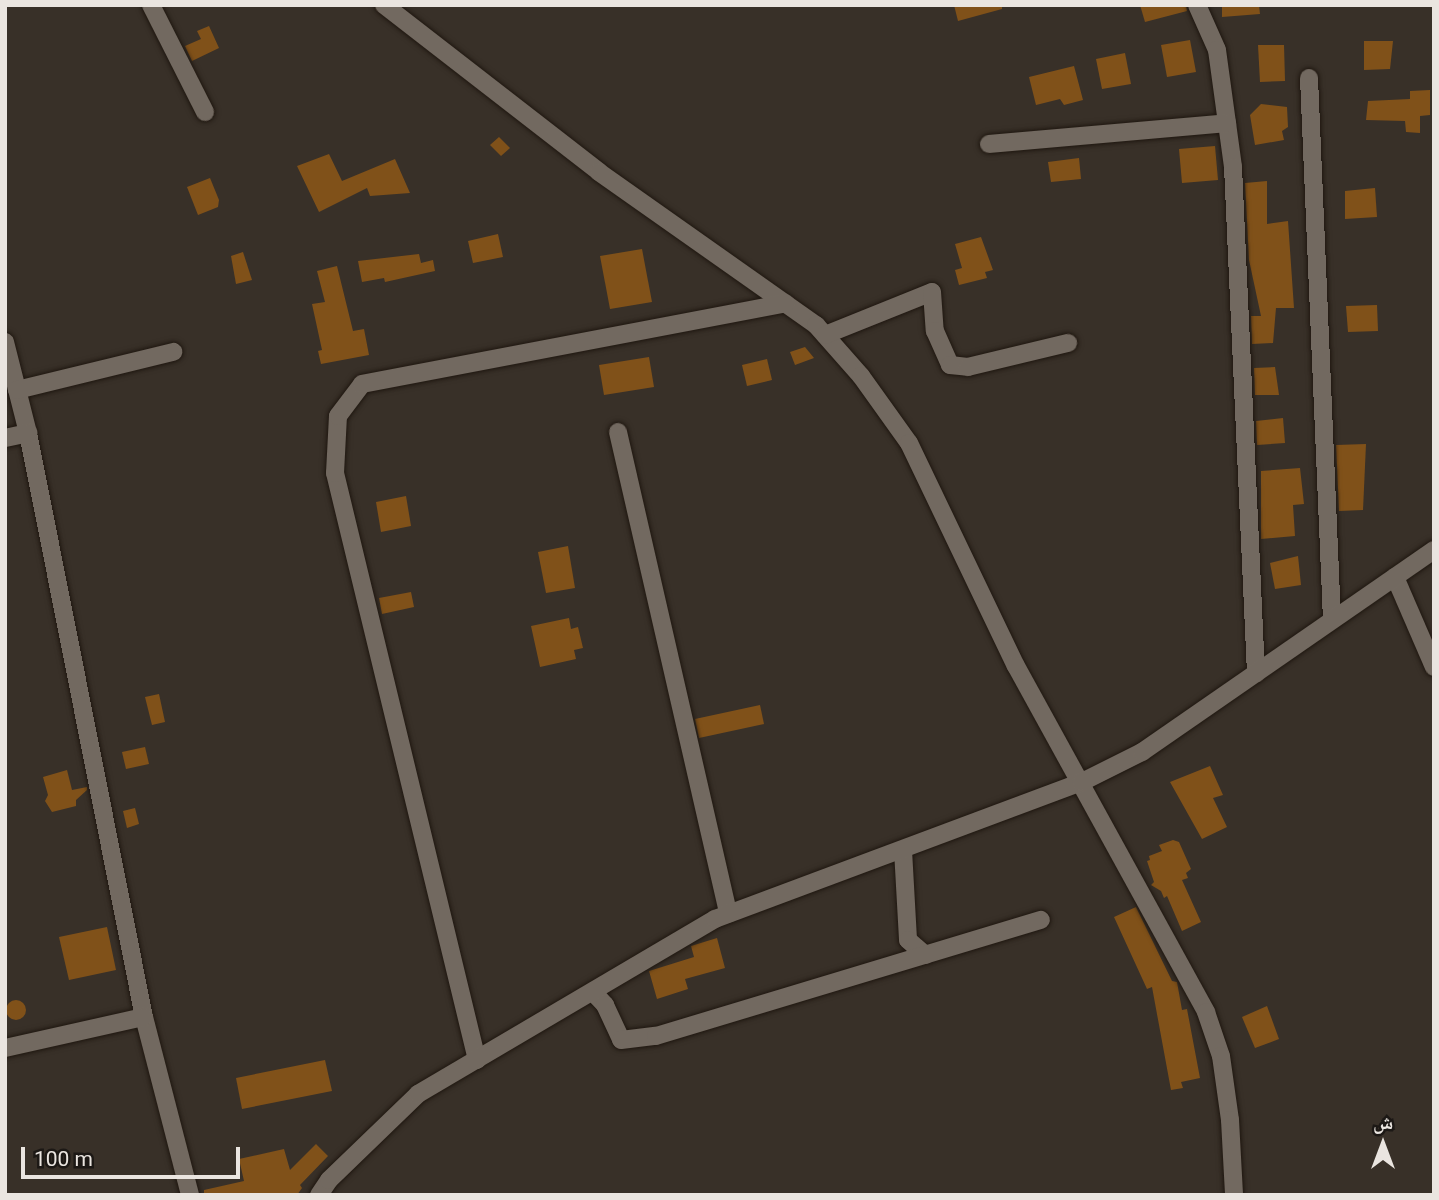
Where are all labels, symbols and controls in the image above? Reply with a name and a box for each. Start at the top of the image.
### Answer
north arrow [1348,1109,1418,1179]
text: ش [1373,1111,1393,1134]
scale bar [24,1134,243,1178]
text: 100 m [34,1147,93,1171]

